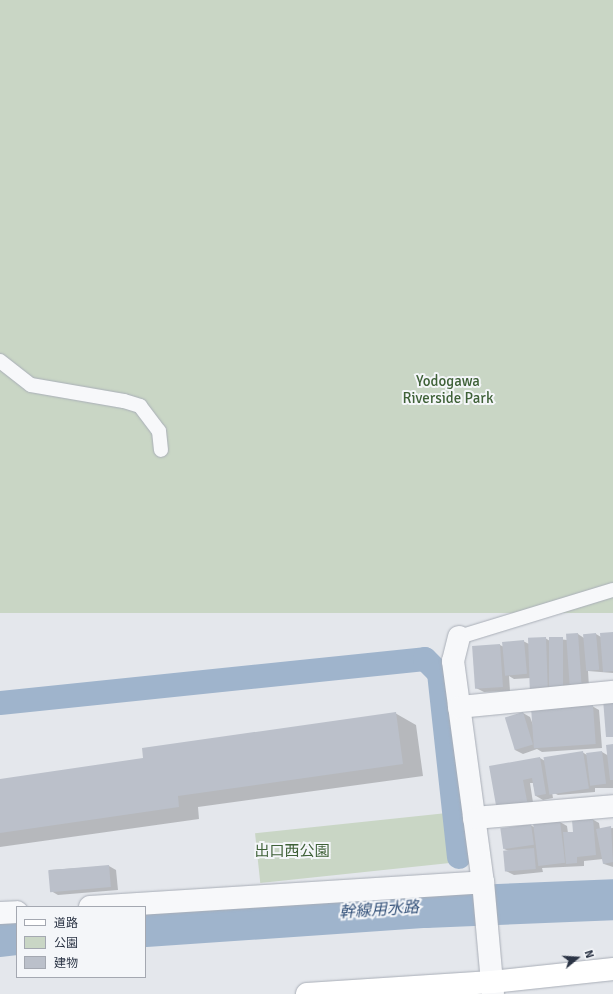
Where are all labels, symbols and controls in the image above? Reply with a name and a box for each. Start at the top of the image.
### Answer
park label: Yodogawa Riverside Park [403,372,493,407]
park label: 出口西公園 [255,843,329,861]
water label: 幹線用水路 [338,898,420,922]
legend [16,906,146,978]
text: 道路 [54,916,78,931]
text: 公園 [54,936,78,951]
north arrow [557,938,597,978]
text: N [582,948,596,960]
text: 建物 [54,956,78,971]

